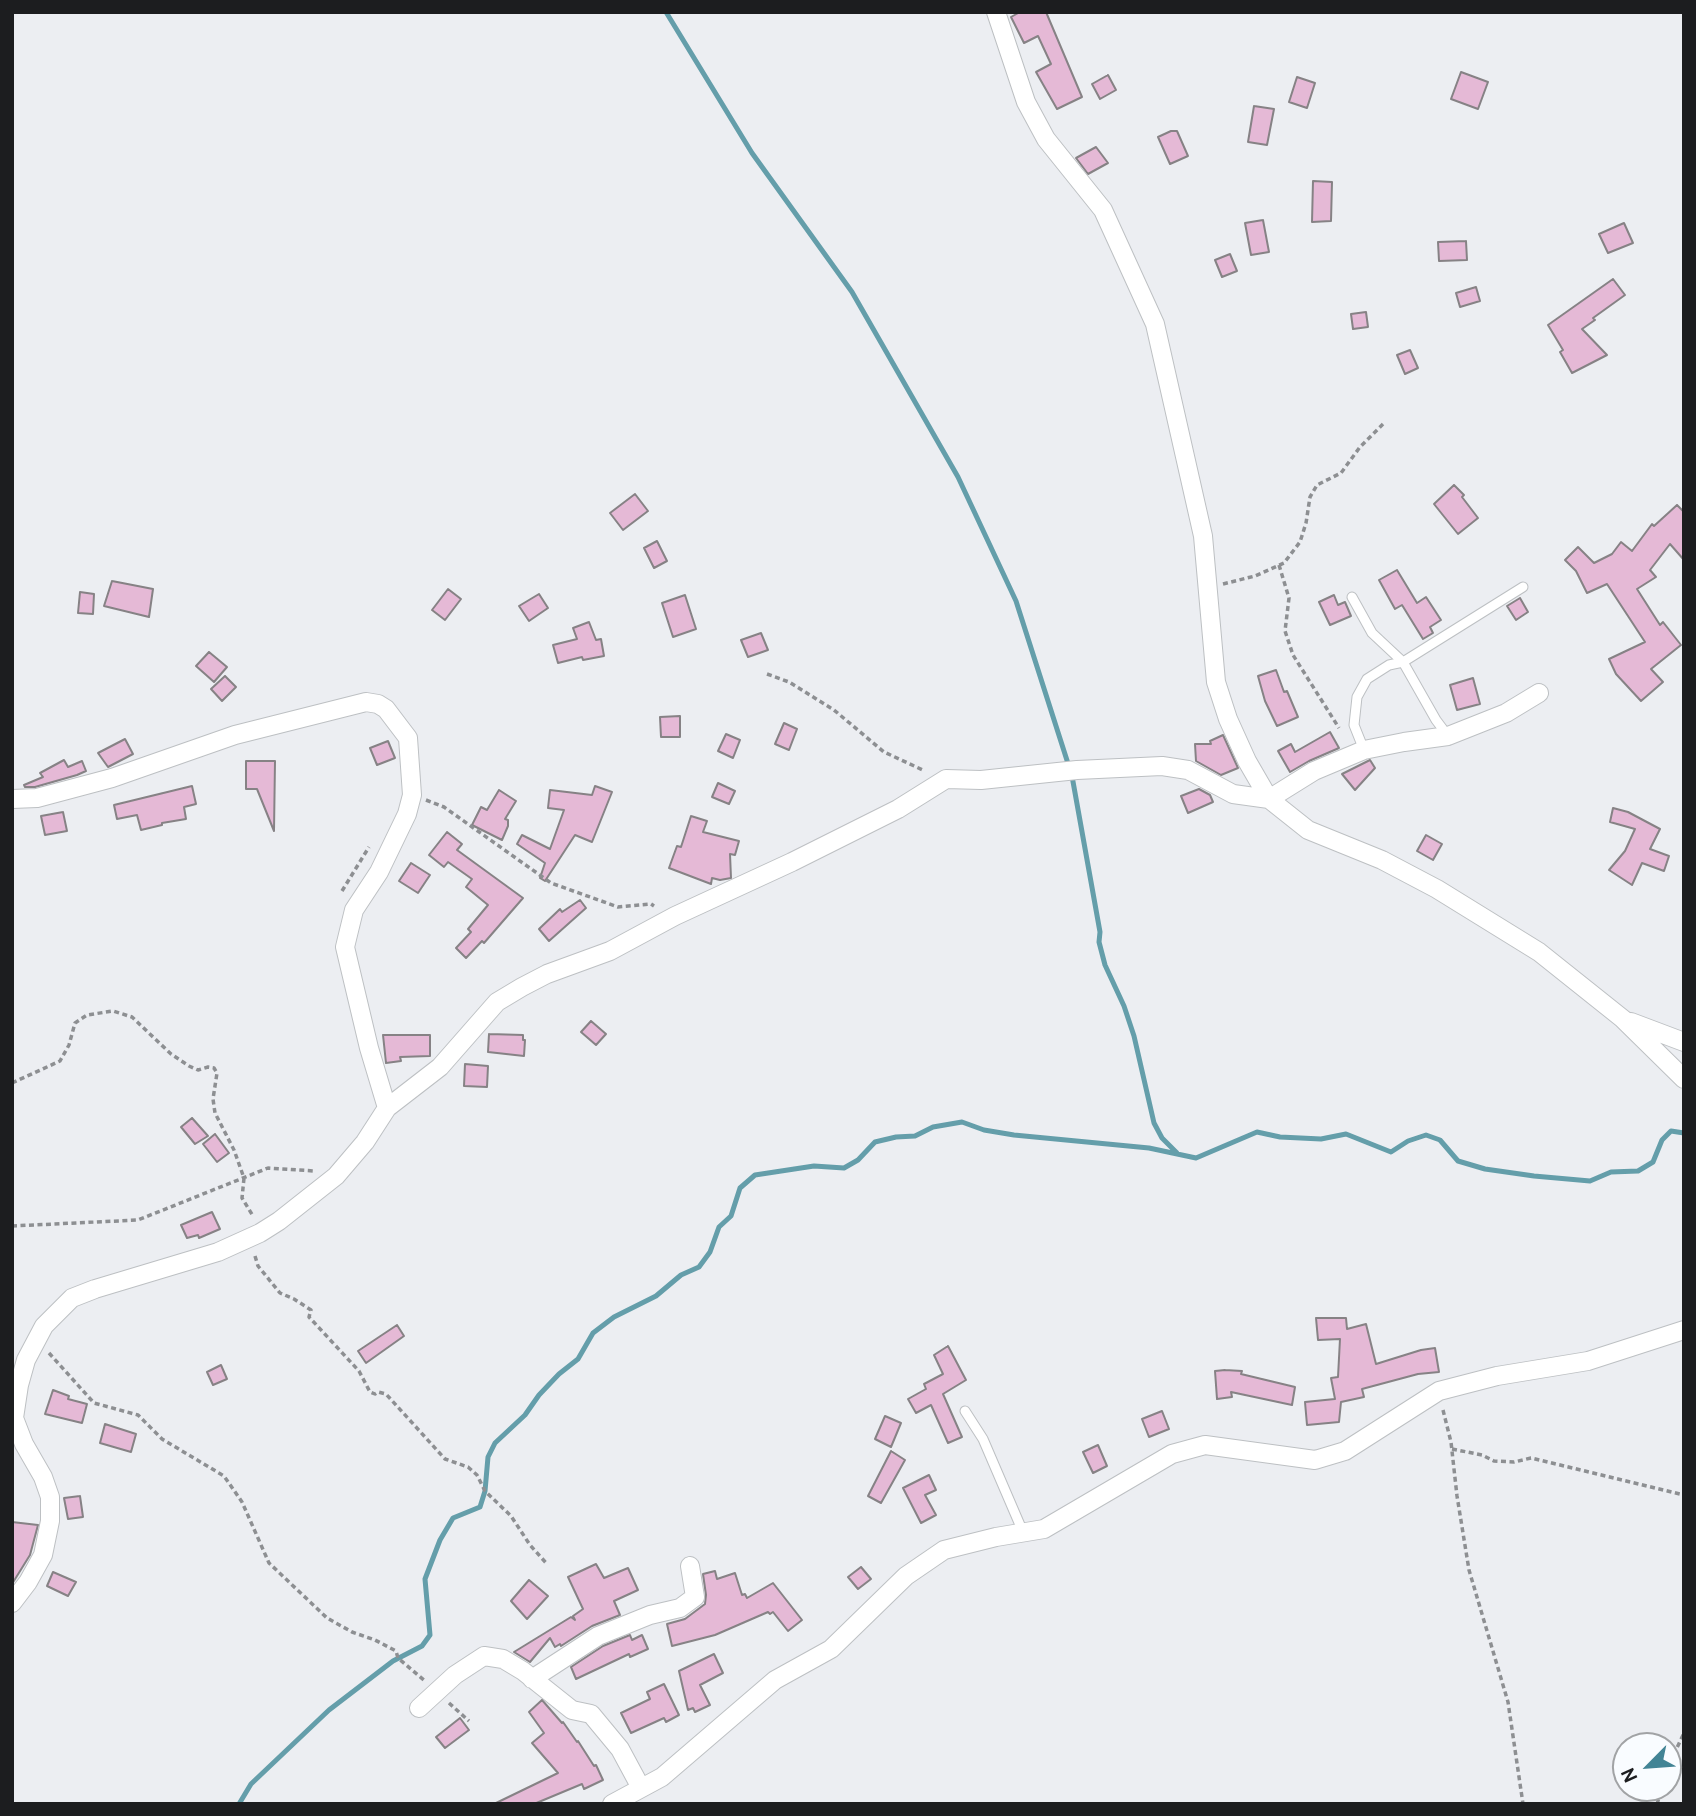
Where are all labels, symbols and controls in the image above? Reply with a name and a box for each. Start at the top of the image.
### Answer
north arrow [1612,1732,1682,1802]
text: N [1616,1764,1643,1786]

